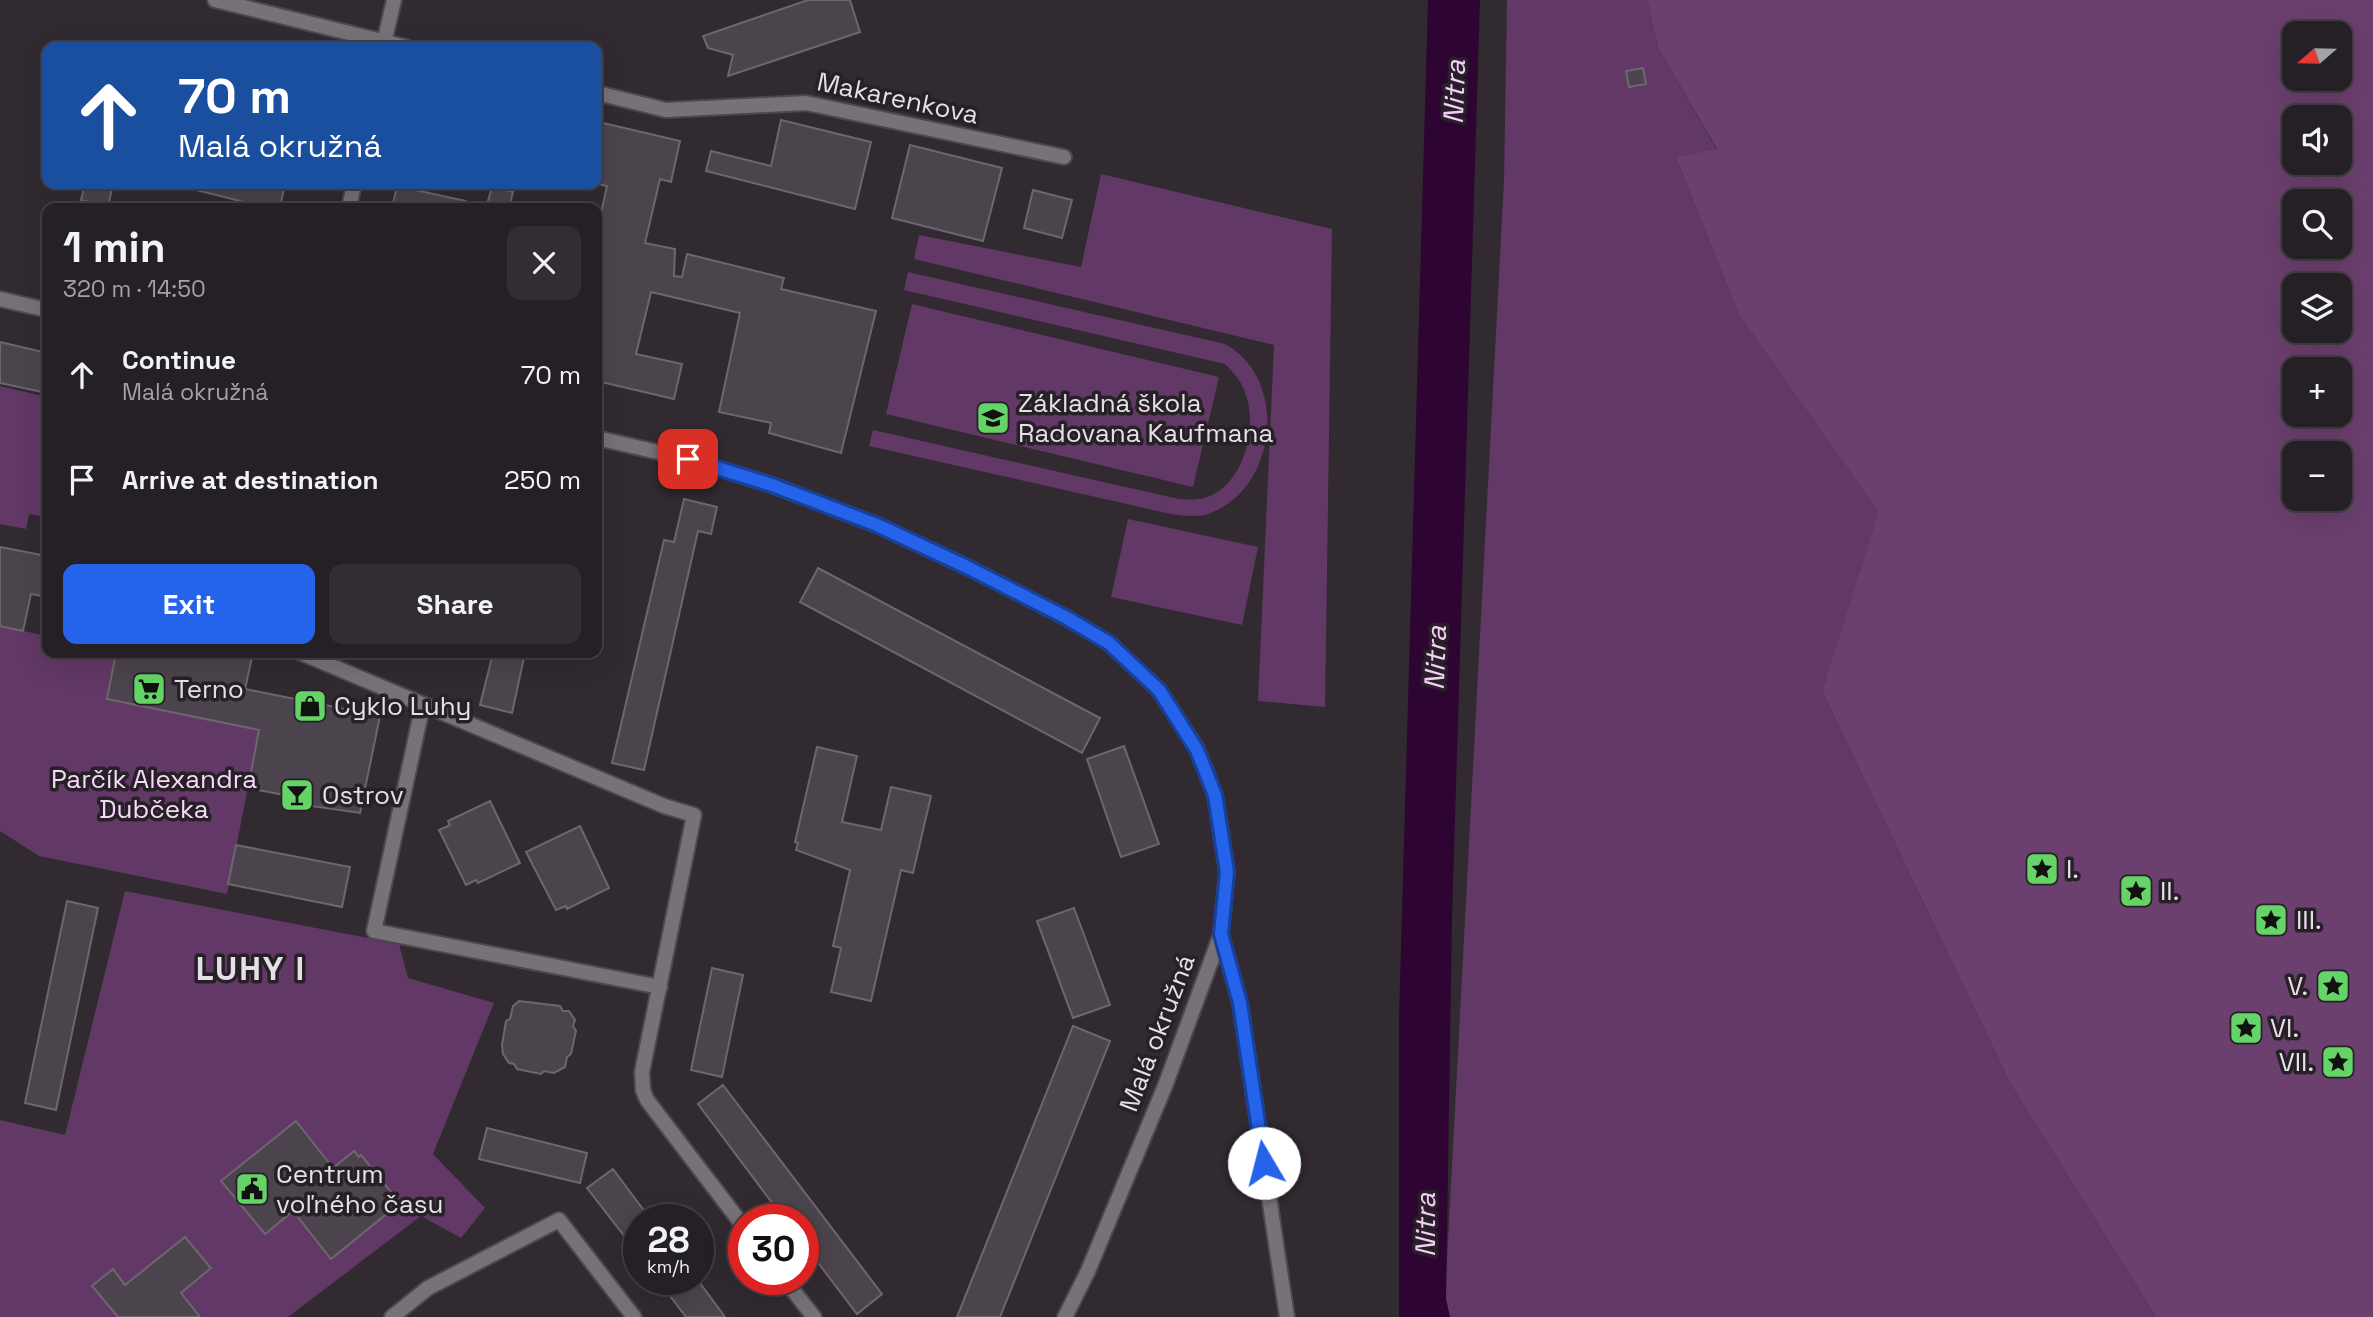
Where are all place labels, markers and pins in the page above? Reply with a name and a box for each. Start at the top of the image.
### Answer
place label: Základná škola Radovana Kaufmana [1018,386,1274,450]
school or university icon: Základná škola Radovana Kaufmana [974,399,1012,437]
pin [658,429,718,489]
supermarket icon: Terno [130,670,168,708]
place label: Terno [174,672,244,706]
shop icon: Cyklo Luhy [291,687,329,725]
place label: Cyklo Luhy [334,689,471,723]
bar icon: Ostrov [278,776,316,814]
place label: Ostrov [322,778,404,812]
place icon: I. [2023,850,2061,888]
place label: I. [2066,852,2079,886]
place icon: II. [2117,872,2155,910]
place label: II. [2160,874,2179,908]
place icon: III. [2252,901,2290,939]
place label: III. [2296,903,2322,937]
place icon: V. [2314,967,2352,1005]
place label: V. [2287,969,2308,1003]
place icon: VI. [2227,1009,2265,1047]
place label: VI. [2270,1011,2299,1045]
place icon: VII. [2319,1043,2357,1081]
place label: VII. [2279,1045,2314,1079]
place label: Centrum voľného času [276,1157,443,1221]
public building icon: Centrum voľného času [233,1170,271,1208]

